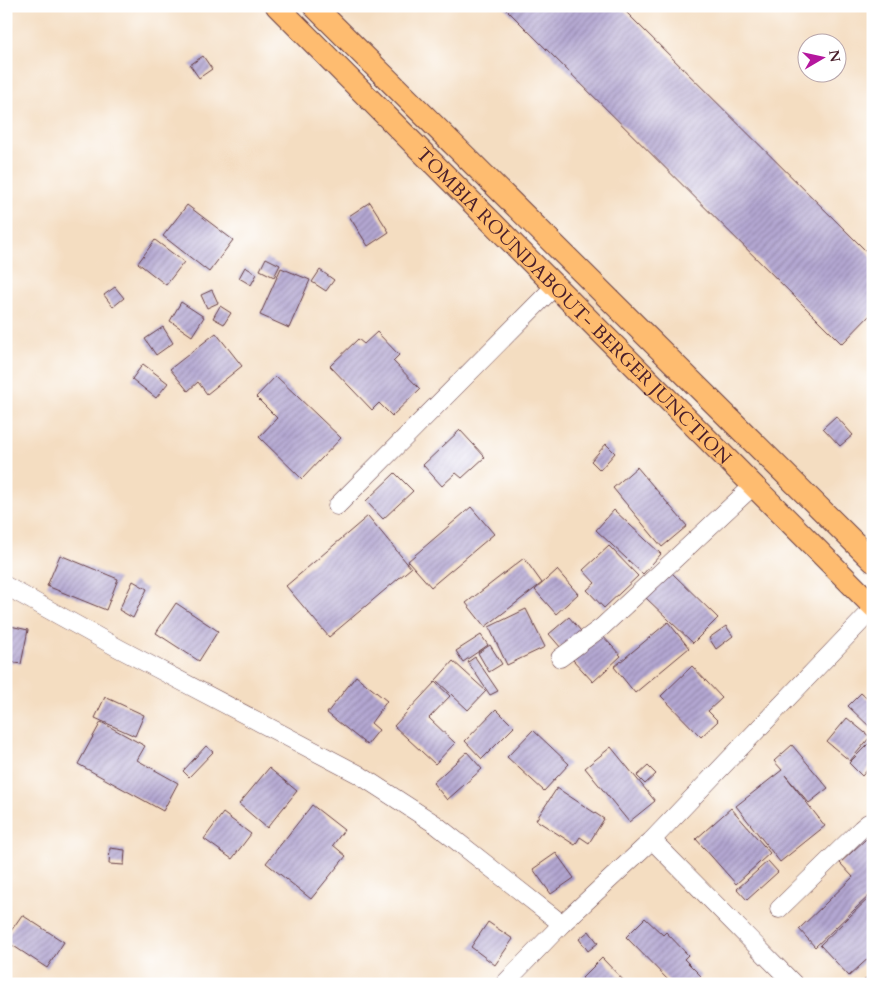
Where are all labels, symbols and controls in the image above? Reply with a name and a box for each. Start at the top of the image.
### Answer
north arrow [796,32,846,82]
text: N [824,49,845,64]
street label: TOMBIA ROUNDABOUT- BERGER JUNCTION [410,142,737,471]

